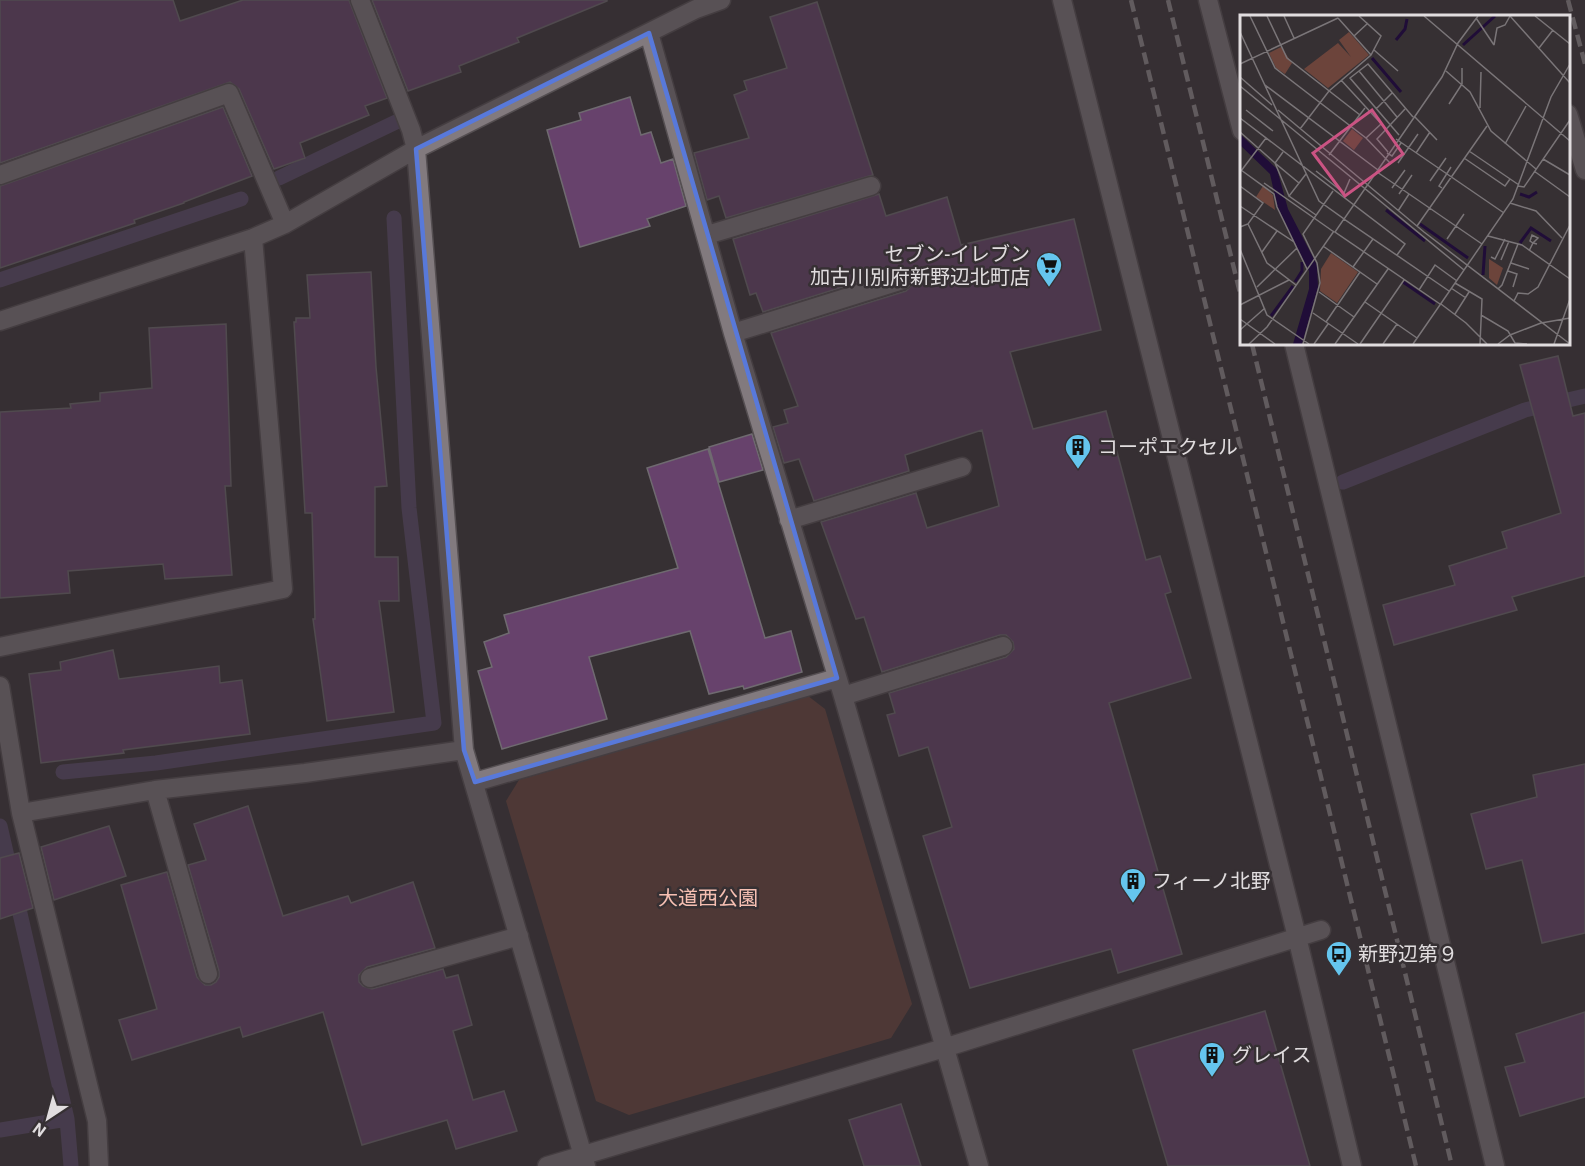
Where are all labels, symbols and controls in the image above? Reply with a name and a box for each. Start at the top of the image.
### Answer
inset map [1240,15,1570,345]
place label: セブン-イレブン 加古川別府新野辺北町店 [810,242,1030,289]
supermarket icon: セブン-イレブン 加古川別府新野辺北町店 [1034,250,1064,288]
building icon: コーポエクセル [1063,432,1093,470]
place label: コーポエクセル [1098,435,1238,459]
building icon: フィーノ北野 [1118,866,1148,904]
place label: フィーノ北野 [1152,869,1270,893]
park label: 大道西公園 [658,886,758,910]
bus stop icon: 新野辺第９ [1324,939,1354,977]
place label: 新野辺第９ [1358,942,1458,966]
building icon: グレイス [1197,1040,1227,1078]
place label: グレイス [1232,1043,1311,1067]
north arrow [18,1088,78,1148]
text: N [29,1119,50,1141]

